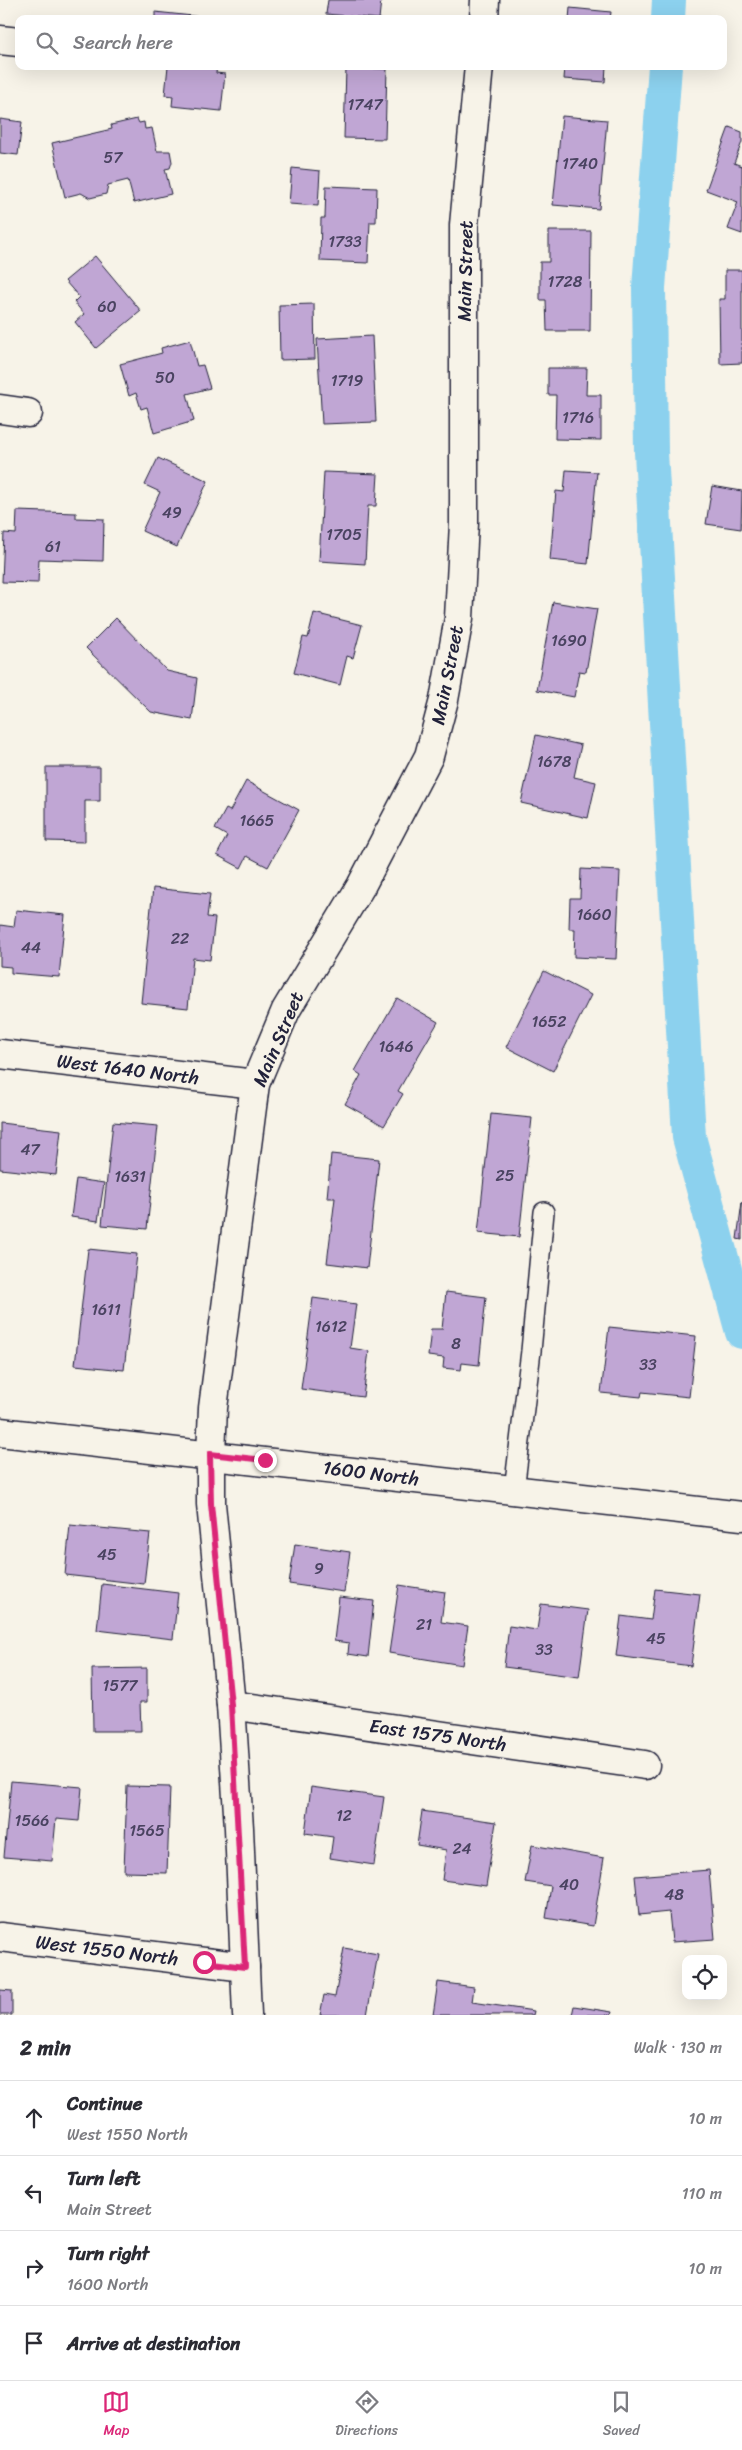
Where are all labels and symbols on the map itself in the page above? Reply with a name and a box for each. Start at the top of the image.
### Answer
house number: 1747 [347,90,383,119]
house number: 57 [104,143,123,172]
house number: 1740 [562,149,598,178]
street label: Main Street [448,220,482,322]
house number: 1733 [328,227,362,256]
house number: 1728 [548,267,583,296]
house number: 60 [97,292,117,321]
house number: 50 [155,363,175,392]
house number: 1719 [331,366,364,395]
house number: 1716 [562,403,594,432]
house number: 49 [162,498,182,527]
house number: 1705 [326,520,362,549]
house number: 61 [45,532,61,561]
street label: Main Street [421,622,473,728]
house number: 1690 [551,626,587,655]
house number: 1678 [537,747,572,776]
house number: 1665 [240,806,275,835]
house number: 1660 [576,900,612,929]
house number: 22 [171,924,189,953]
house number: 44 [21,933,41,962]
street label: Main Street [243,986,313,1092]
house number: 1652 [532,1007,566,1036]
house number: 1646 [378,1032,414,1061]
street label: West 1640 North [55,1044,201,1094]
house number: 47 [20,1135,40,1164]
house number: 25 [495,1161,515,1190]
house number: 1631 [114,1162,146,1191]
house number: 1611 [91,1295,121,1324]
house number: 1612 [315,1312,347,1341]
house number: 8 [451,1329,461,1358]
house number: 33 [639,1350,657,1379]
route end [254,1449,277,1472]
street label: 1600 North [321,1451,421,1495]
house number: 45 [97,1540,117,1569]
house number: 9 [314,1554,324,1583]
house number: 21 [416,1610,432,1639]
house number: 45 [646,1624,666,1653]
house number: 33 [535,1635,553,1664]
house number: 1577 [103,1671,138,1700]
street label: East 1575 North [367,1709,509,1761]
house number: 12 [336,1801,352,1830]
house number: 1566 [15,1806,49,1835]
house number: 1565 [129,1816,165,1845]
house number: 24 [452,1834,472,1863]
house number: 40 [559,1870,579,1899]
house number: 48 [664,1880,684,1909]
street label: West 1550 North [34,1925,180,1975]
route start [193,1951,216,1974]

